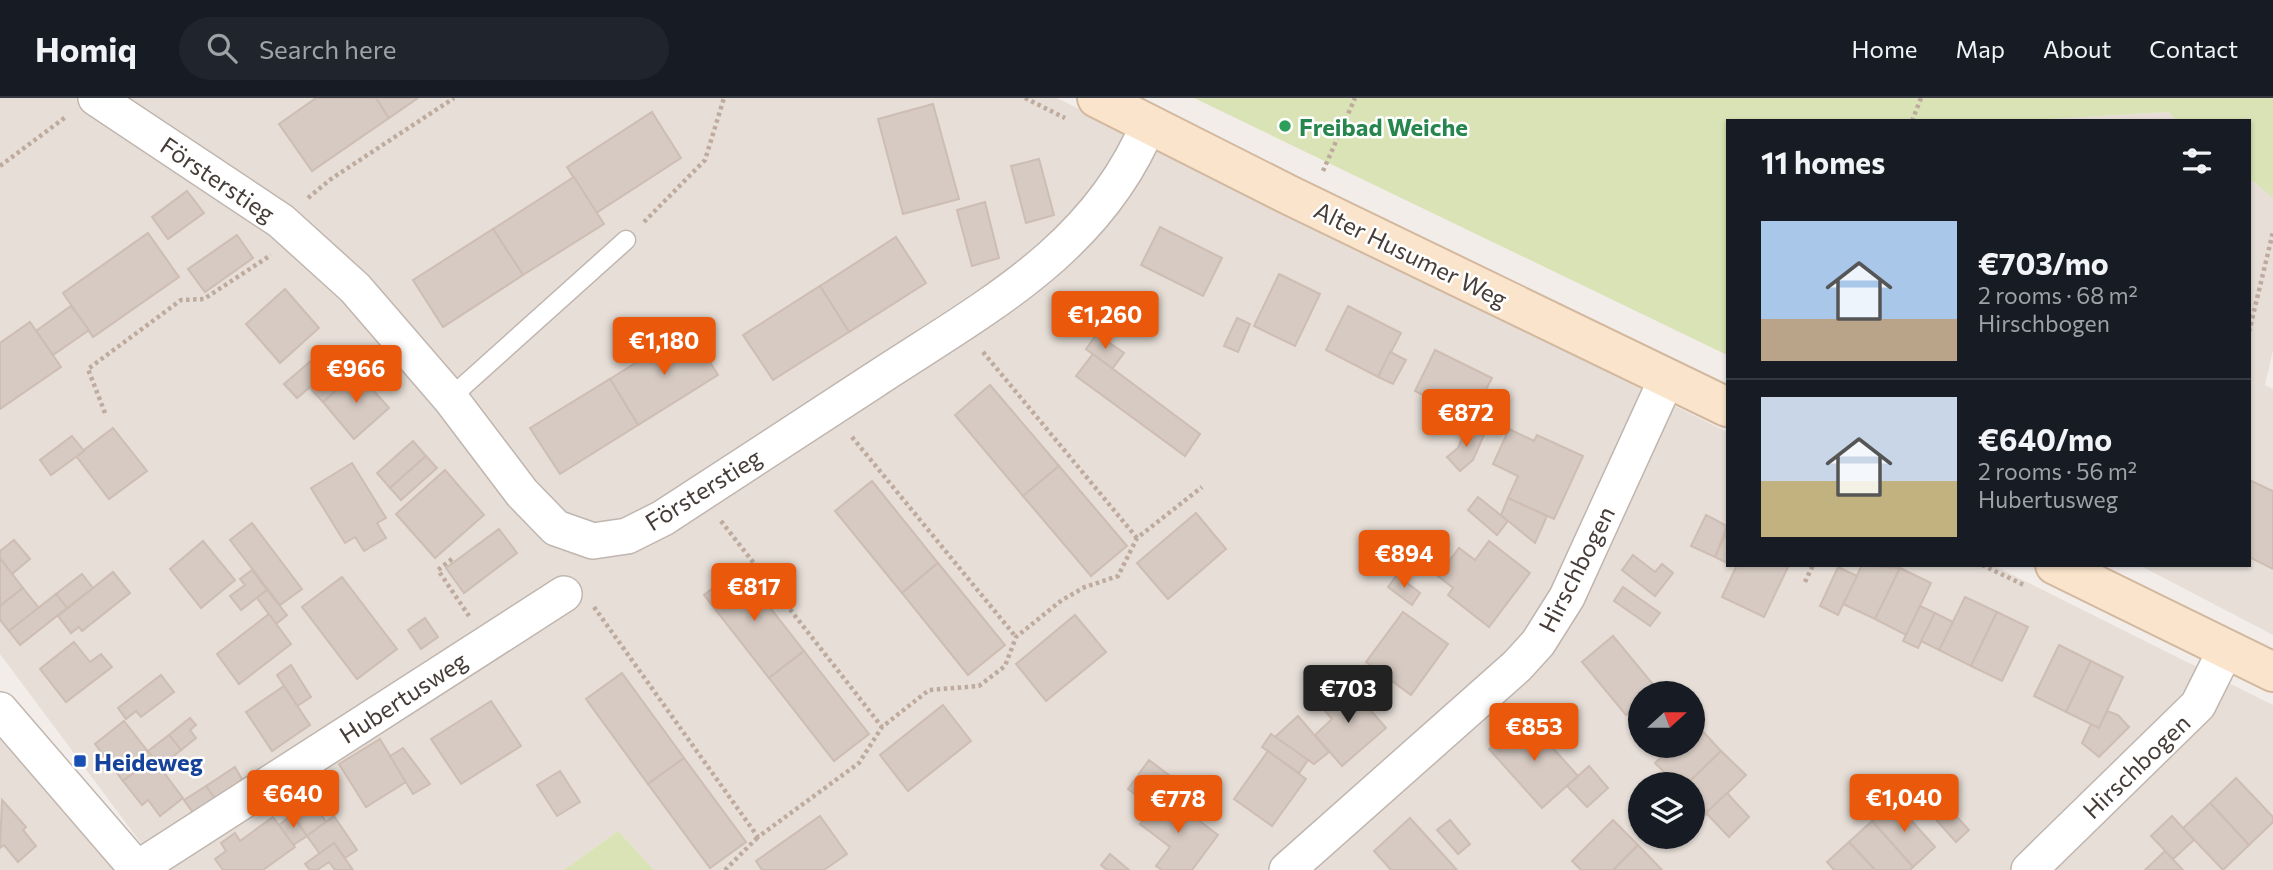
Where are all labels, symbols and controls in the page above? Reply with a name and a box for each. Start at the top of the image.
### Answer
search box [179,17,669,80]
text: Homiq [35,28,137,69]
icon: search [203,29,241,67]
text: Search here [259,33,396,64]
text: Home [1852,34,1918,63]
text: Map [1956,34,2005,63]
text: About [2043,34,2111,63]
text: Contact [2149,34,2238,63]
place label: Freibad Weiche [1299,112,1468,141]
marker: Freibad Weiche [1277,118,1293,134]
street label: Försterstieg [155,130,281,228]
icon: filters [2178,142,2216,180]
text: 11 homes [1761,143,1885,180]
street label: Alter Husumer Weg [1310,195,1512,313]
text: €703/mo [1978,244,2109,281]
icon: home [1817,249,1901,333]
text: 2 rooms · 68 m² [1978,281,2138,309]
pin: €1,260 [1048,292,1162,351]
text: €1,260 [1068,300,1142,328]
text: Hirschbogen [1978,309,2110,337]
pin: €1,180 [607,317,721,377]
text: €1,180 [629,326,699,354]
pin: €966 [315,345,397,405]
text: €966 [327,354,385,382]
pin: €872 [1425,390,1507,449]
text: €872 [1438,398,1494,426]
text: €640/mo [1978,420,2112,457]
icon: home [1817,425,1901,509]
street label: Försterstieg [639,442,767,536]
text: 2 rooms · 56 m² [1978,457,2137,485]
text: Hubertusweg [1978,485,2118,513]
street label: Hirschbogen [1532,501,1620,637]
pin: €894 [1363,531,1445,590]
text: €894 [1375,539,1433,567]
pin: €817 [713,564,795,623]
text: €817 [727,572,781,600]
street label: Hubertusweg [334,645,472,749]
pin: €703 [1307,666,1389,725]
text: €703 [1319,674,1377,702]
north arrow [1628,681,1704,758]
map controls [1628,681,1705,849]
pin: €853 [1493,704,1575,763]
street label: Hirschbogen [2076,708,2196,824]
text: €853 [1505,712,1563,740]
place label: Heideweg [94,747,203,776]
marker: Heideweg [72,753,88,769]
pin: €640 [252,770,334,830]
button: layers [1628,772,1705,849]
pin: €1,040 [1847,774,1961,834]
pin: €778 [1137,776,1219,835]
text: €640 [263,779,323,807]
text: €1,040 [1866,783,1942,811]
text: €778 [1150,784,1206,812]

